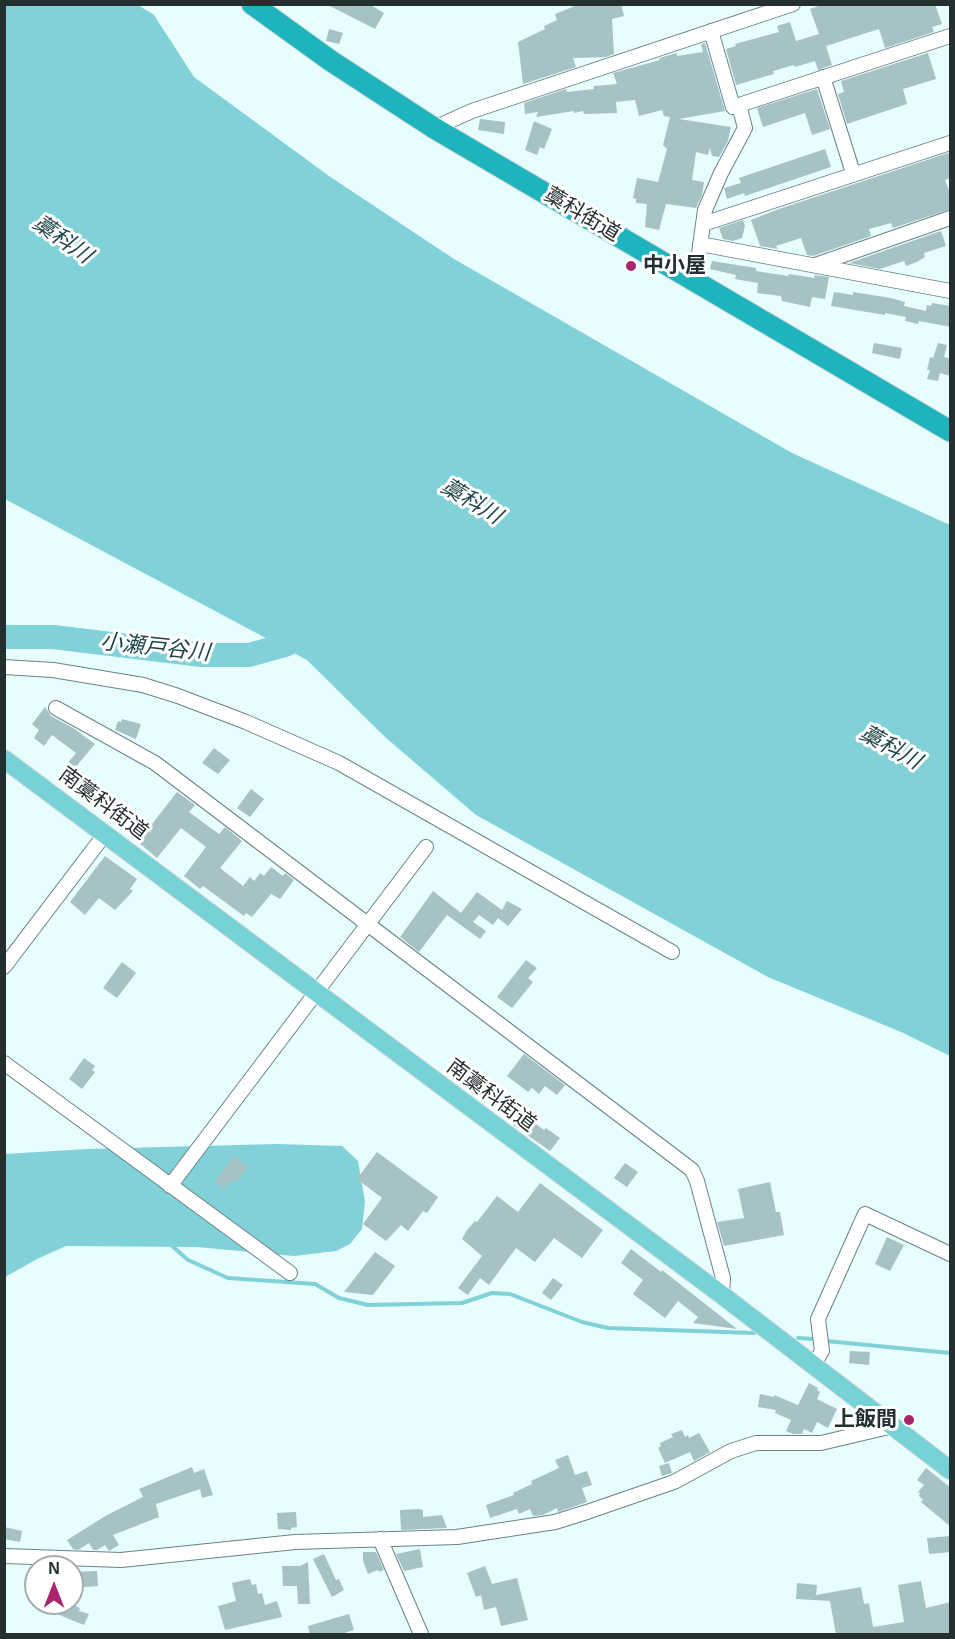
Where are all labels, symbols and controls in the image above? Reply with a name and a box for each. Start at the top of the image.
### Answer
street label: 藁科街道 [540,183,624,247]
water label: 藁科川 [27,210,97,270]
place label: 中小屋 [643,253,706,279]
marker: 中小屋 [624,259,638,273]
water label: 藁科川 [436,474,506,530]
water label: 小瀬戸谷川 [99,629,211,667]
water label: 藁科川 [855,720,925,776]
street label: 南藁科街道 [53,762,153,846]
street label: 南藁科街道 [441,1054,541,1138]
place label: 上飯間 [834,1407,897,1433]
marker: 上飯間 [902,1413,916,1427]
north arrow [24,1555,84,1615]
text: N [48,1560,60,1577]

